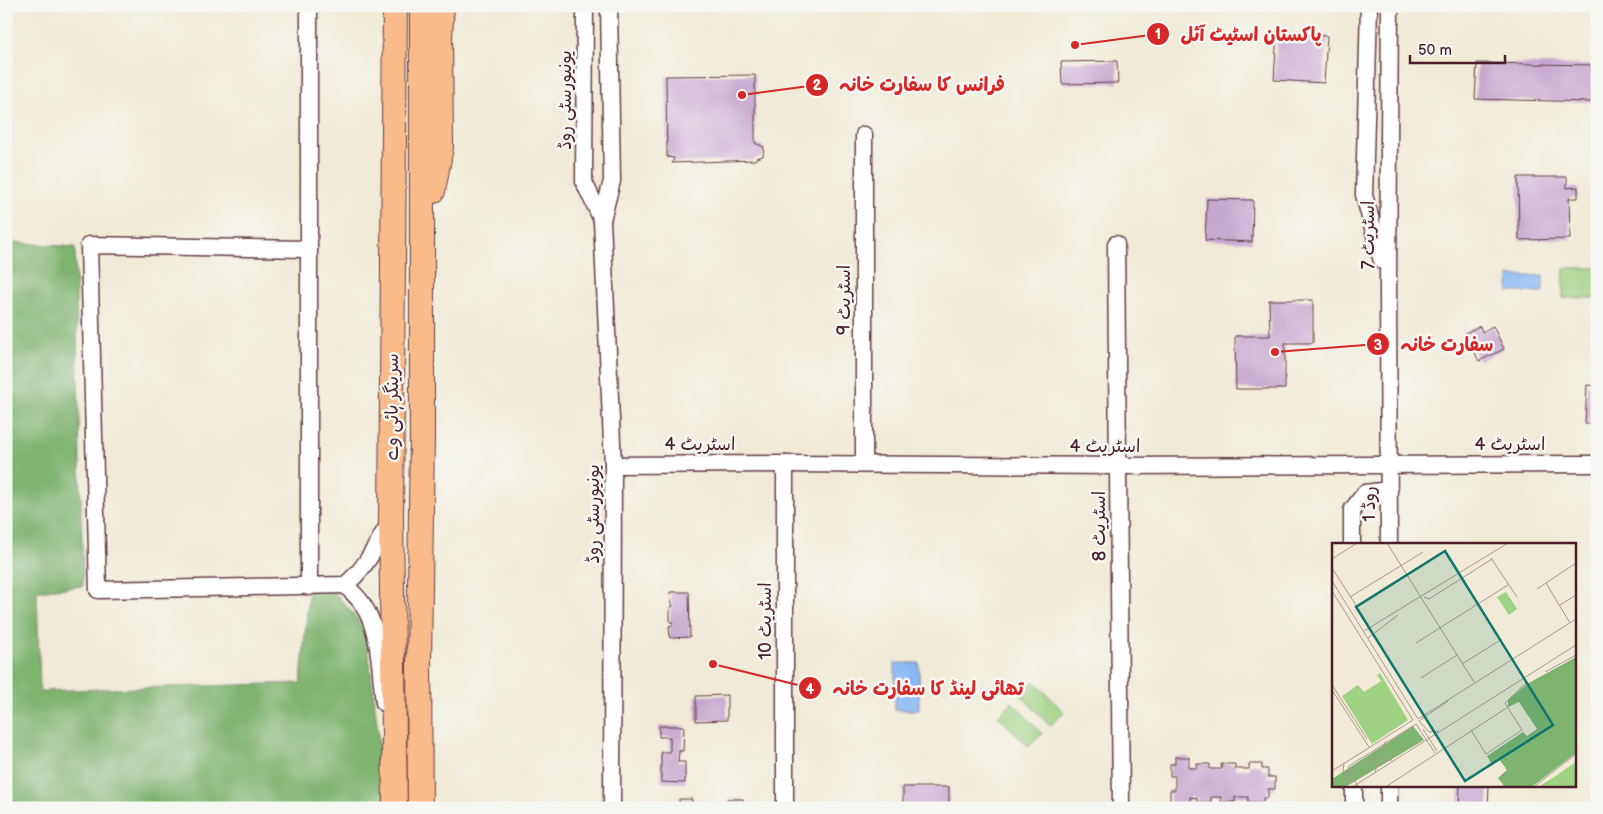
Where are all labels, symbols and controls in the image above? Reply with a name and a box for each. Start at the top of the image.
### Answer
callout: پاکستان اسٹیٹ آئل [1145,17,1331,51]
text: پاکستان اسٹیٹ آئل [1181,24,1322,47]
text: 1 [1155,25,1161,44]
scale bar [1410,32,1506,64]
text: 50 m [1418,41,1452,60]
street label: یونیورسٹی روڈ [555,50,576,150]
callout: فرانس کا سفارت خانہ [804,68,1015,102]
text: فرانس کا سفارت خانہ [839,74,1005,97]
text: 2 [813,76,822,95]
street label: اسٹریٹ 7 [1358,201,1379,269]
street label: اسٹریٹ 9 [834,265,855,335]
callout: سفارت خانہ [1366,327,1504,361]
text: سفارت خانہ [1401,334,1493,357]
text: 3 [1374,336,1383,355]
street label: سرینگر ہائی وے [382,353,404,461]
street label: اسٹریٹ 4 [665,434,735,455]
street label: اسٹریٹ 4 [1475,434,1545,455]
street label: اسٹریٹ 4 [1070,436,1140,457]
street label: یونیورسٹی روڈ [583,464,604,564]
street label: روڈ 1 [1359,486,1380,522]
street label: اسٹریٹ 8 [1089,491,1110,561]
inset map [1332,543,1576,786]
street label: اسٹریٹ 10 [755,582,776,660]
callout: تھائی لینڈ کا سفارت خانہ [798,671,1034,705]
text: تھائی لینڈ کا سفارت خانہ [832,678,1025,701]
text: 4 [806,680,815,699]

